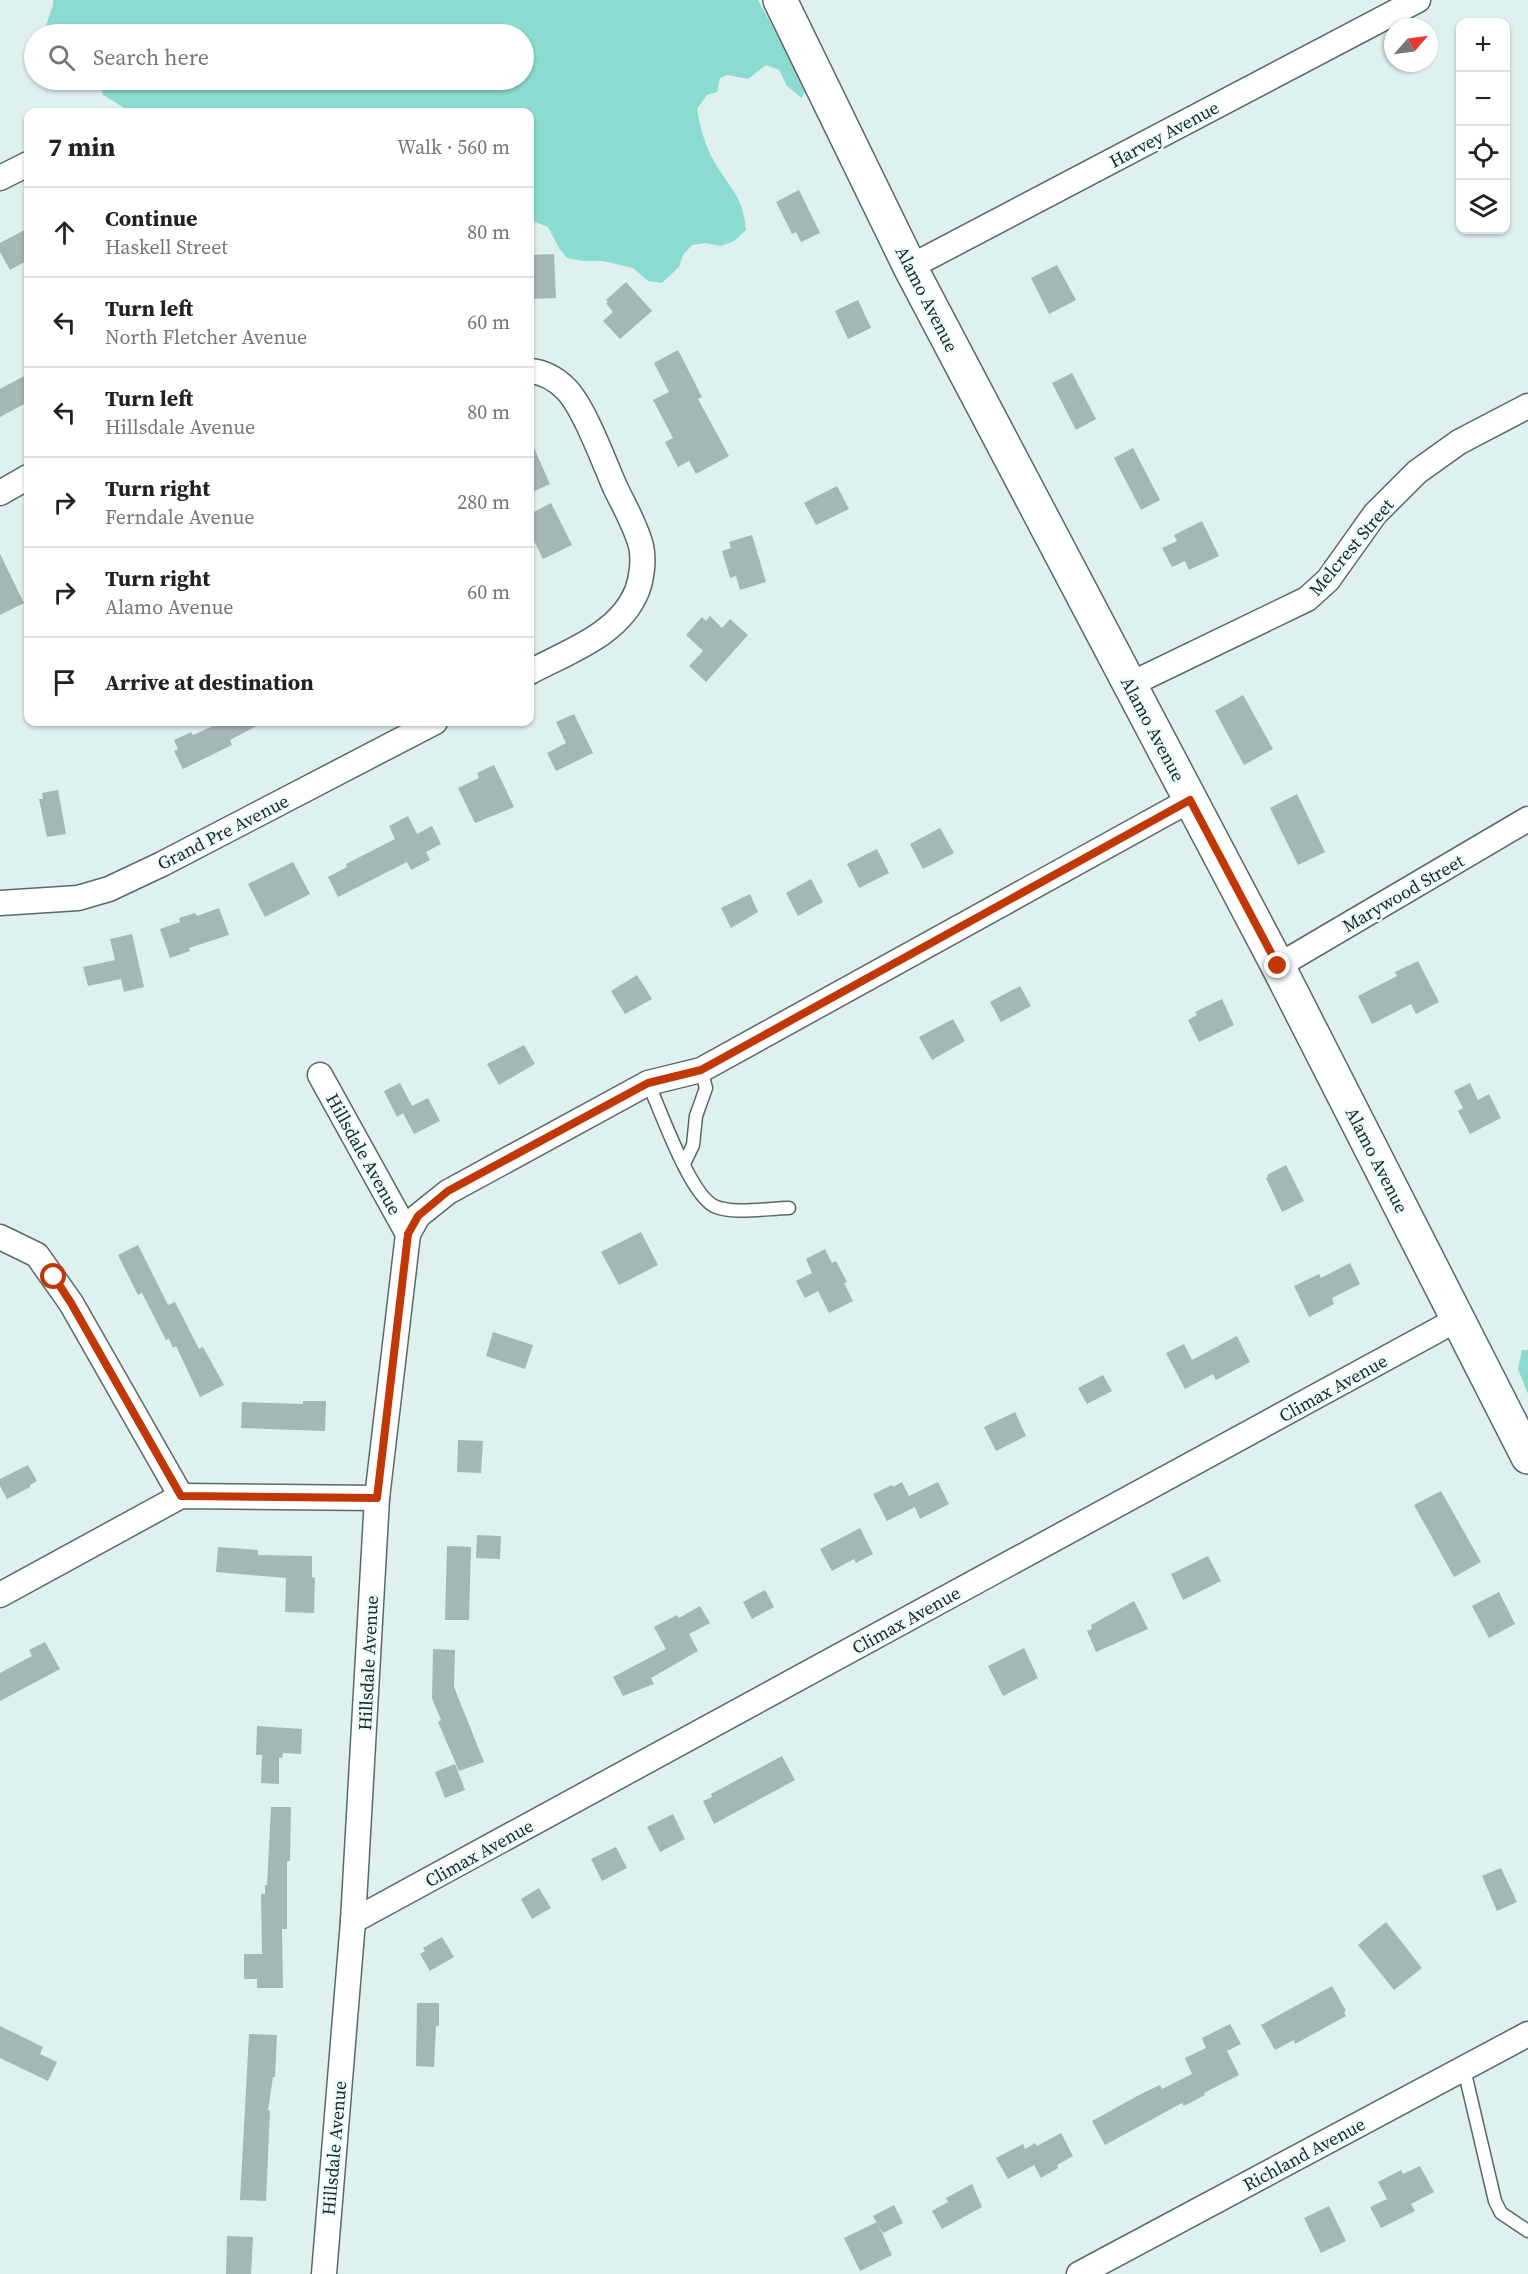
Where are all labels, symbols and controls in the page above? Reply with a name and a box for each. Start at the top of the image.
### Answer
north arrow [1384,18,1438,72]
map controls [1456,18,1510,234]
button: + [1456,18,1510,72]
search box [24,24,534,90]
icon: search [45,41,78,74]
text: Search here [93,42,209,72]
button: − [1456,72,1510,126]
street label: Harvey Avenue [1105,95,1223,173]
button: locate [1456,126,1510,180]
text: 7 min [48,129,115,165]
text: Walk · 560 m [397,133,510,161]
button: layers [1456,180,1510,234]
text: Continue [105,203,198,233]
icon: ahead [48,216,81,249]
text: 80 m [467,218,510,246]
text: Haskell Street [105,233,228,261]
street label: Alamo Avenue [890,242,964,356]
text: Turn left [105,293,193,323]
icon: left [48,306,81,339]
text: 60 m [467,308,510,336]
text: North Fletcher Avenue [105,323,307,351]
text: Turn left [105,383,193,413]
icon: left [48,396,81,429]
text: 80 m [467,398,510,426]
text: Hillsdale Avenue [105,413,255,441]
text: Turn right [105,473,210,503]
icon: right [48,486,81,519]
text: 280 m [457,488,510,516]
street label: Melcrest Street [1303,493,1399,601]
text: Ferndale Avenue [105,503,254,531]
text: Turn right [105,563,210,593]
icon: right [48,576,81,609]
text: 60 m [467,578,510,606]
text: Alamo Avenue [105,593,233,621]
icon: arrive [48,666,81,699]
text: Arrive at destination [105,667,314,697]
street label: Alamo Avenue [1115,672,1191,786]
street label: Grand Pre Avenue [153,788,293,876]
street label: Marywood Street [1338,848,1468,938]
route end [1264,952,1290,978]
street label: Hillsdale Avenue [320,1089,408,1219]
street label: Alamo Avenue [1340,1103,1414,1217]
route start [40,1263,66,1289]
street label: Climax Avenue [1274,1348,1392,1428]
street label: Climax Avenue [847,1580,965,1660]
street label: Hillsdale Avenue [352,1595,384,1731]
street label: Climax Avenue [420,1813,538,1893]
street label: Hillsdale Avenue [316,2080,352,2216]
street label: Richland Avenue [1238,2111,1370,2197]

